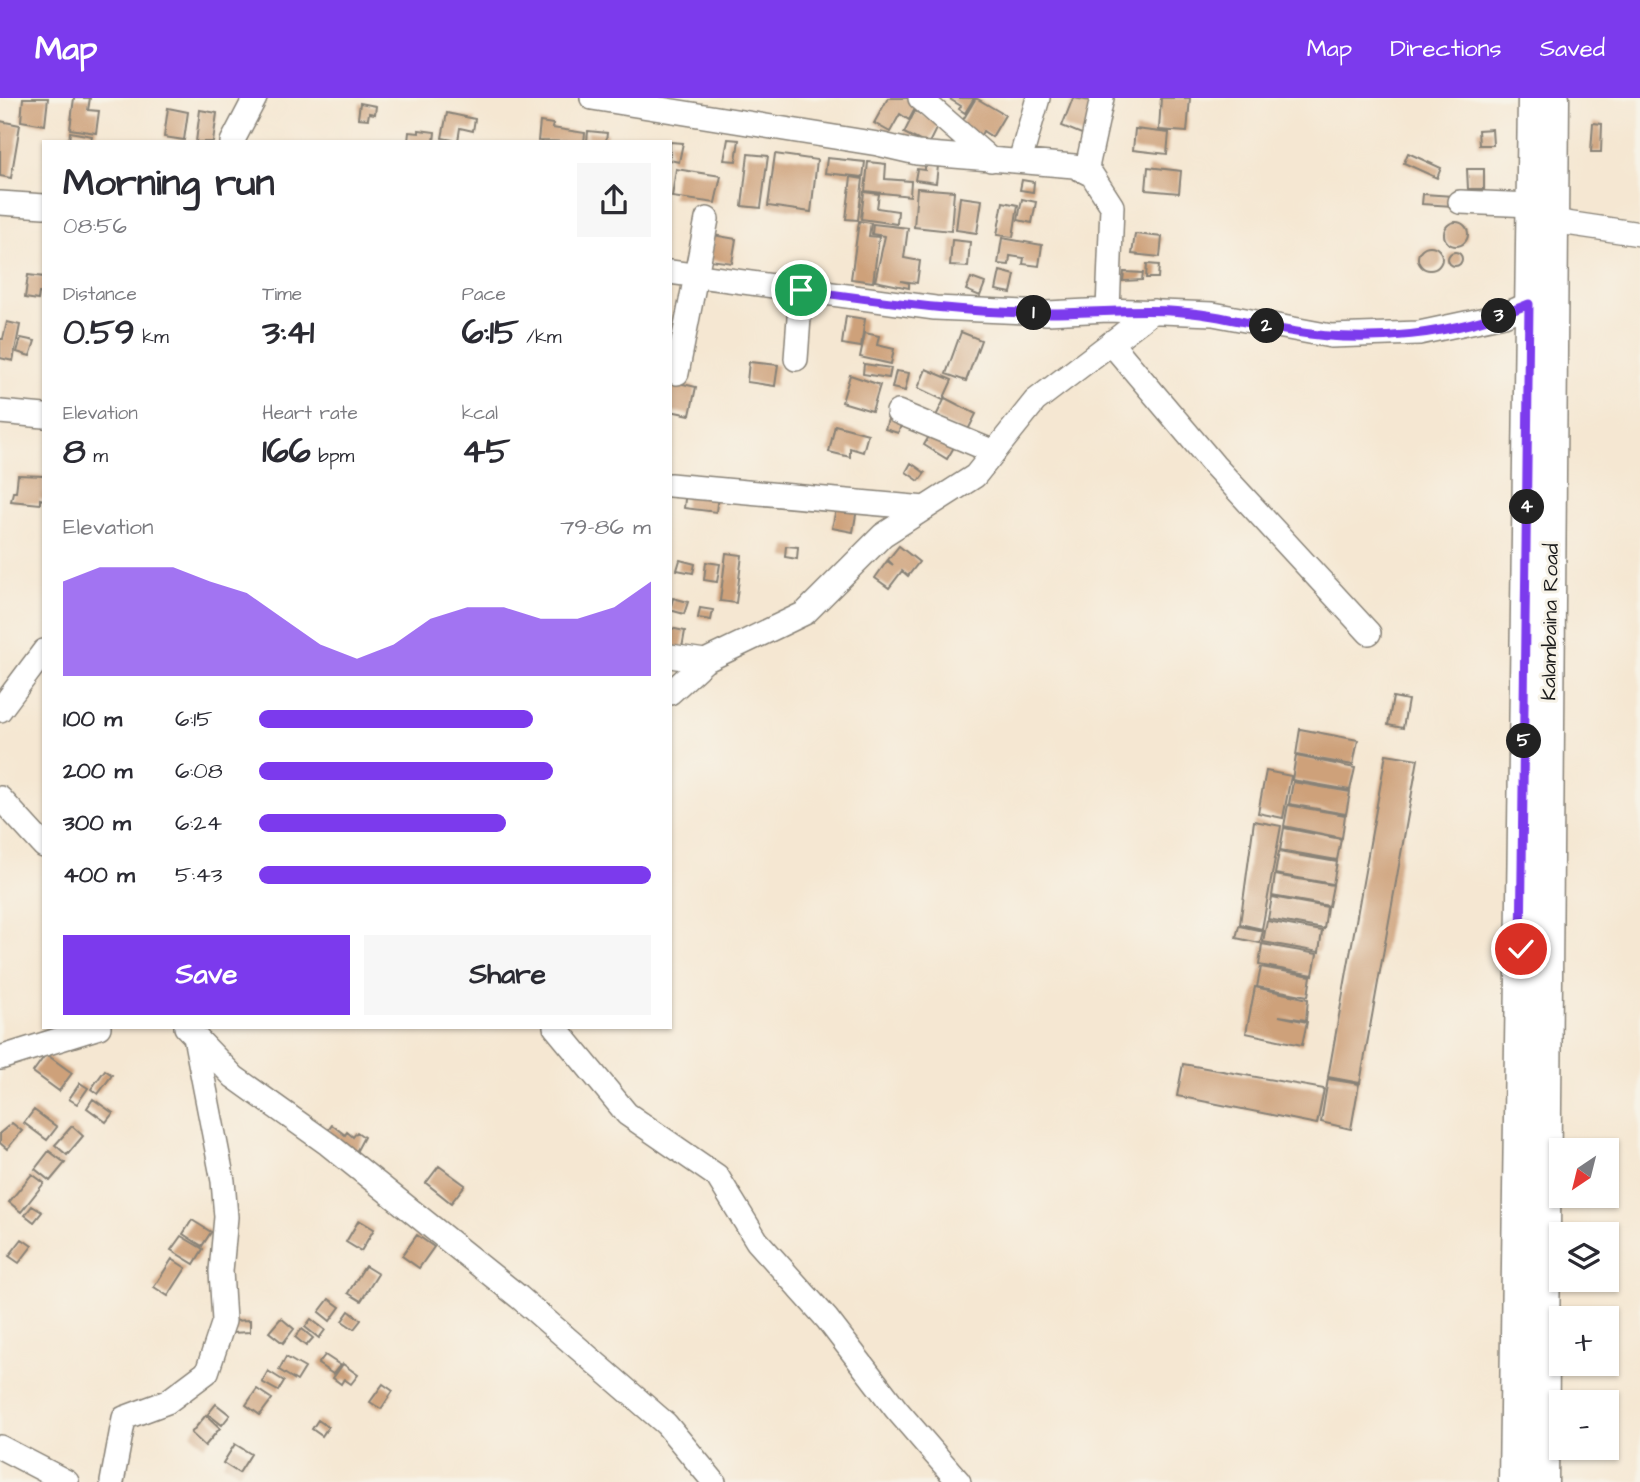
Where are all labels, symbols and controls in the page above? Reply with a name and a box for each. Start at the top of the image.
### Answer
text: Map [35,26,97,72]
text: Map [1307,32,1352,66]
text: Directions [1390,32,1502,66]
text: Saved [1540,32,1605,66]
text: Morning run [63,158,275,210]
button: share [577,163,651,237]
text: 08:56 [63,210,127,242]
pin [771,260,831,320]
icon: arrive [782,271,820,309]
text: Distance [63,281,137,308]
text: Time [262,281,302,308]
text: Pace [462,281,506,308]
pin: 1 [1016,296,1052,330]
pin: 3 [1482,298,1516,333]
text: 1 [1032,299,1035,326]
text: 3 [1494,302,1503,329]
text: 0.59 [63,308,135,357]
text: 3:41 [262,308,314,357]
text: 6:15 [462,308,519,357]
pin: 2 [1250,308,1284,344]
text: 2 [1261,312,1272,339]
text: km [135,324,169,351]
text: /km [519,324,561,351]
text: Elevation [63,400,138,427]
text: Heart rate [262,400,358,427]
text: kcal [462,400,498,427]
text: 8 [63,427,86,476]
text: 166 [262,427,311,476]
text: 45 [462,427,510,476]
text: m [86,443,108,470]
text: bpm [311,443,354,470]
pin: 4 [1510,490,1544,524]
text: 4 [1520,493,1533,520]
text: Elevation [63,511,154,543]
text: 79–86 m [560,511,651,543]
street label: Kalambaina Road [1534,543,1566,701]
text: 100 m [63,703,122,735]
text: 6:15 [175,703,213,735]
pin: 5 [1506,724,1542,758]
text: 5 [1517,727,1530,754]
text: 200 m [63,755,132,787]
text: 6:08 [175,755,223,787]
text: 300 m [63,807,131,839]
text: 6:24 [175,807,222,839]
text: 400 m [63,859,135,891]
text: 5:43 [175,859,222,891]
pin [1491,919,1551,979]
icon: check [1502,930,1540,968]
button: Save [63,935,350,1015]
button: Share [364,935,651,1015]
north arrow [1549,1138,1619,1208]
map controls [1549,1138,1619,1460]
button: layers [1549,1222,1619,1292]
button: + [1549,1306,1619,1376]
button: − [1549,1390,1619,1460]

